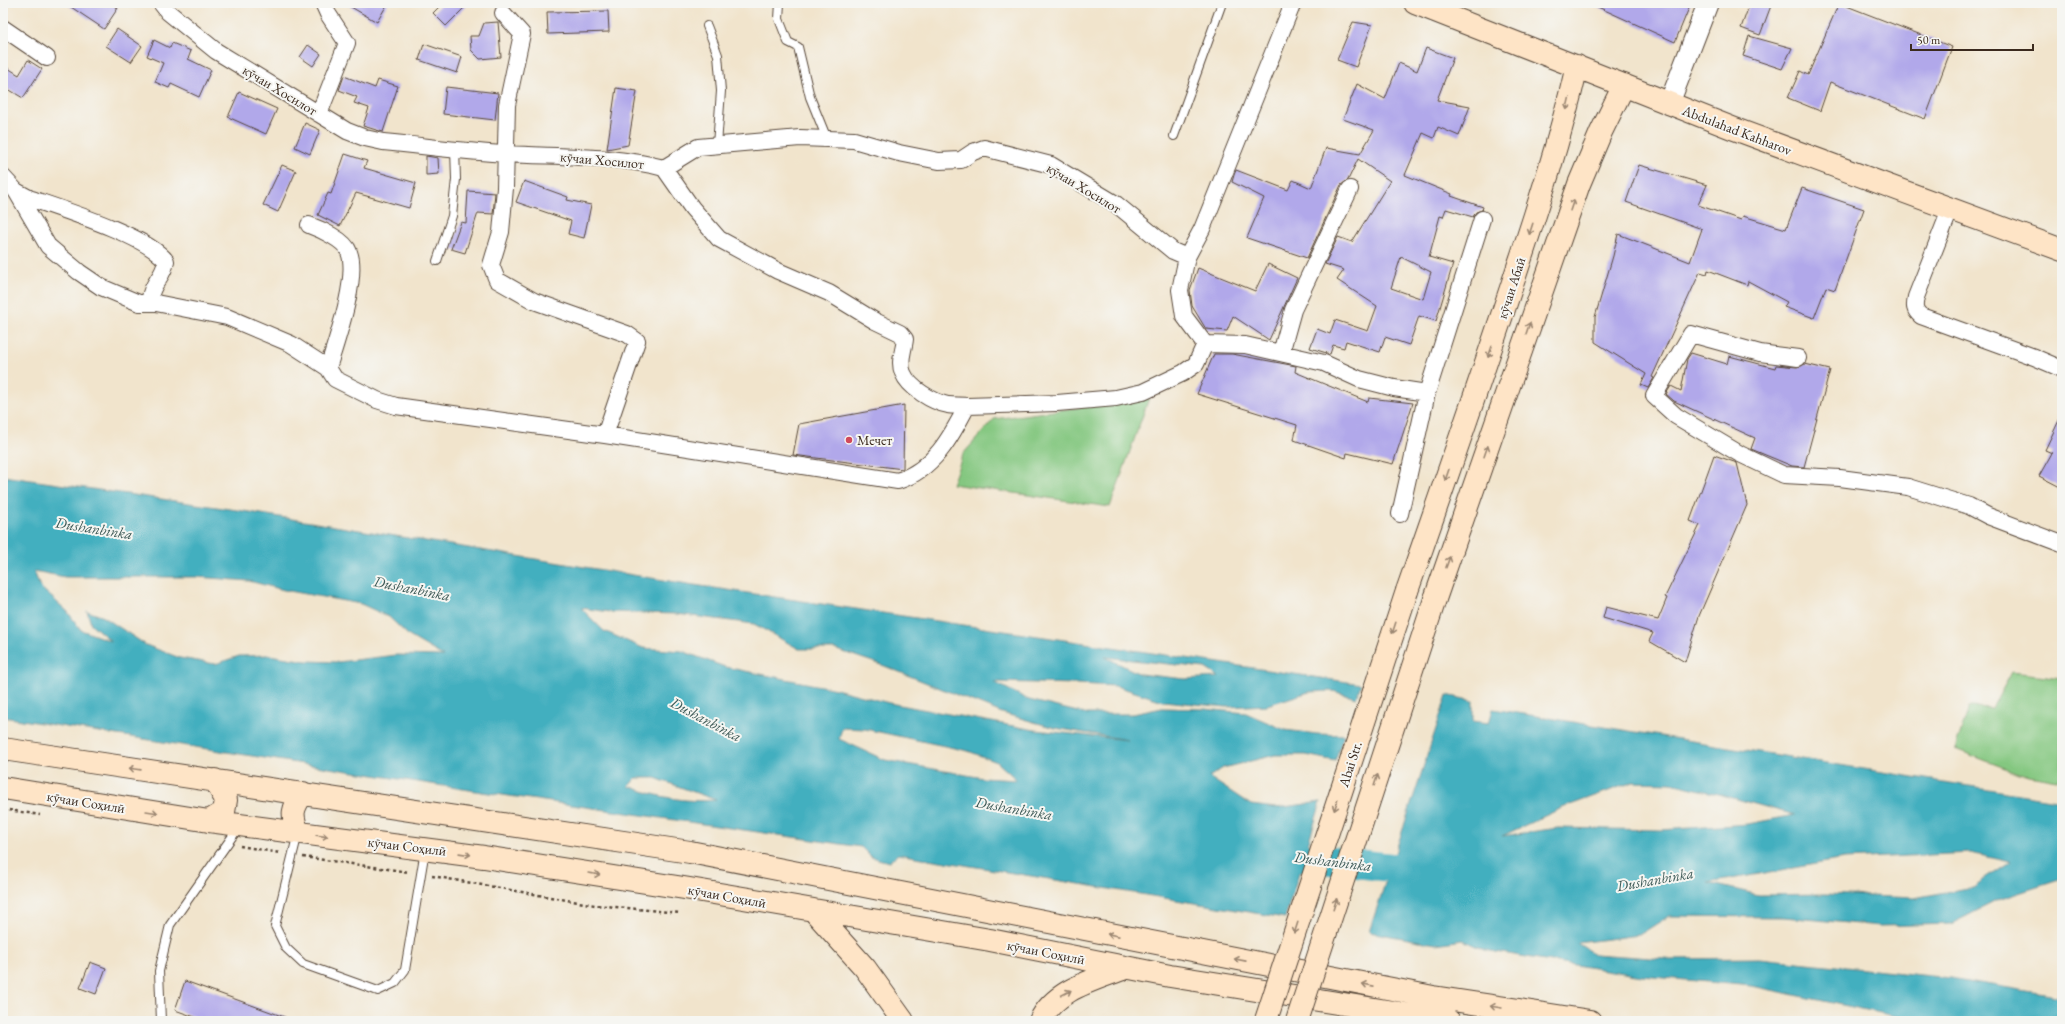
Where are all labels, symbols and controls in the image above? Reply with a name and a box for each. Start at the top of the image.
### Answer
scale bar [1911,26,2033,52]
text: 50 m [1917,32,1941,48]
street label: кӯчаи Хосилот [239,61,321,119]
one-way arrow [1564,98,1572,111]
street label: Abdulahad Kahharov [1679,101,1795,159]
street label: кӯчаи Хосилот [559,147,645,173]
street label: кӯчаи Хосилот [1043,159,1125,217]
one-way arrow [1568,200,1576,212]
one-way arrow [1527,222,1534,235]
street label: кӯчаи Абаӣ [1493,254,1530,321]
one-way arrow [1525,322,1533,334]
one-way arrow [1486,346,1493,359]
place label: Мечет [857,431,893,449]
marker: Мечет [844,435,854,445]
one-way arrow [1483,445,1491,457]
one-way arrow [1443,468,1450,481]
water label: Dushanbinka [53,512,134,543]
one-way arrow [1444,557,1452,569]
water label: Dushanbinka [371,571,452,605]
one-way arrow [1390,622,1398,634]
water label: Dushanbinka [666,692,745,746]
street label: Abai Str. [1334,739,1366,790]
one-way arrow [129,765,142,773]
one-way arrow [1372,775,1380,787]
street label: кӯчаи Соҳилӣ [46,787,127,817]
water label: Dushanbinka [973,792,1054,824]
one-way arrow [1332,799,1340,811]
one-way arrow [145,808,158,816]
one-way arrow [316,832,329,839]
street label: кӯчаи Соҳилӣ [367,832,448,860]
water label: Dushanbinka [1292,847,1373,875]
one-way arrow [458,850,471,858]
water label: Dushanbinka [1614,863,1695,895]
one-way arrow [587,870,600,878]
street label: кӯчаи Соҳилӣ [687,880,768,912]
one-way arrow [1332,898,1340,910]
one-way arrow [1292,922,1299,935]
one-way arrow [1107,930,1120,938]
street label: кӯчаи Соҳилӣ [1006,936,1087,968]
one-way arrow [1234,955,1247,963]
one-way arrow [1362,980,1375,988]
one-way arrow [1060,989,1072,996]
one-way arrow [1490,1003,1503,1011]

